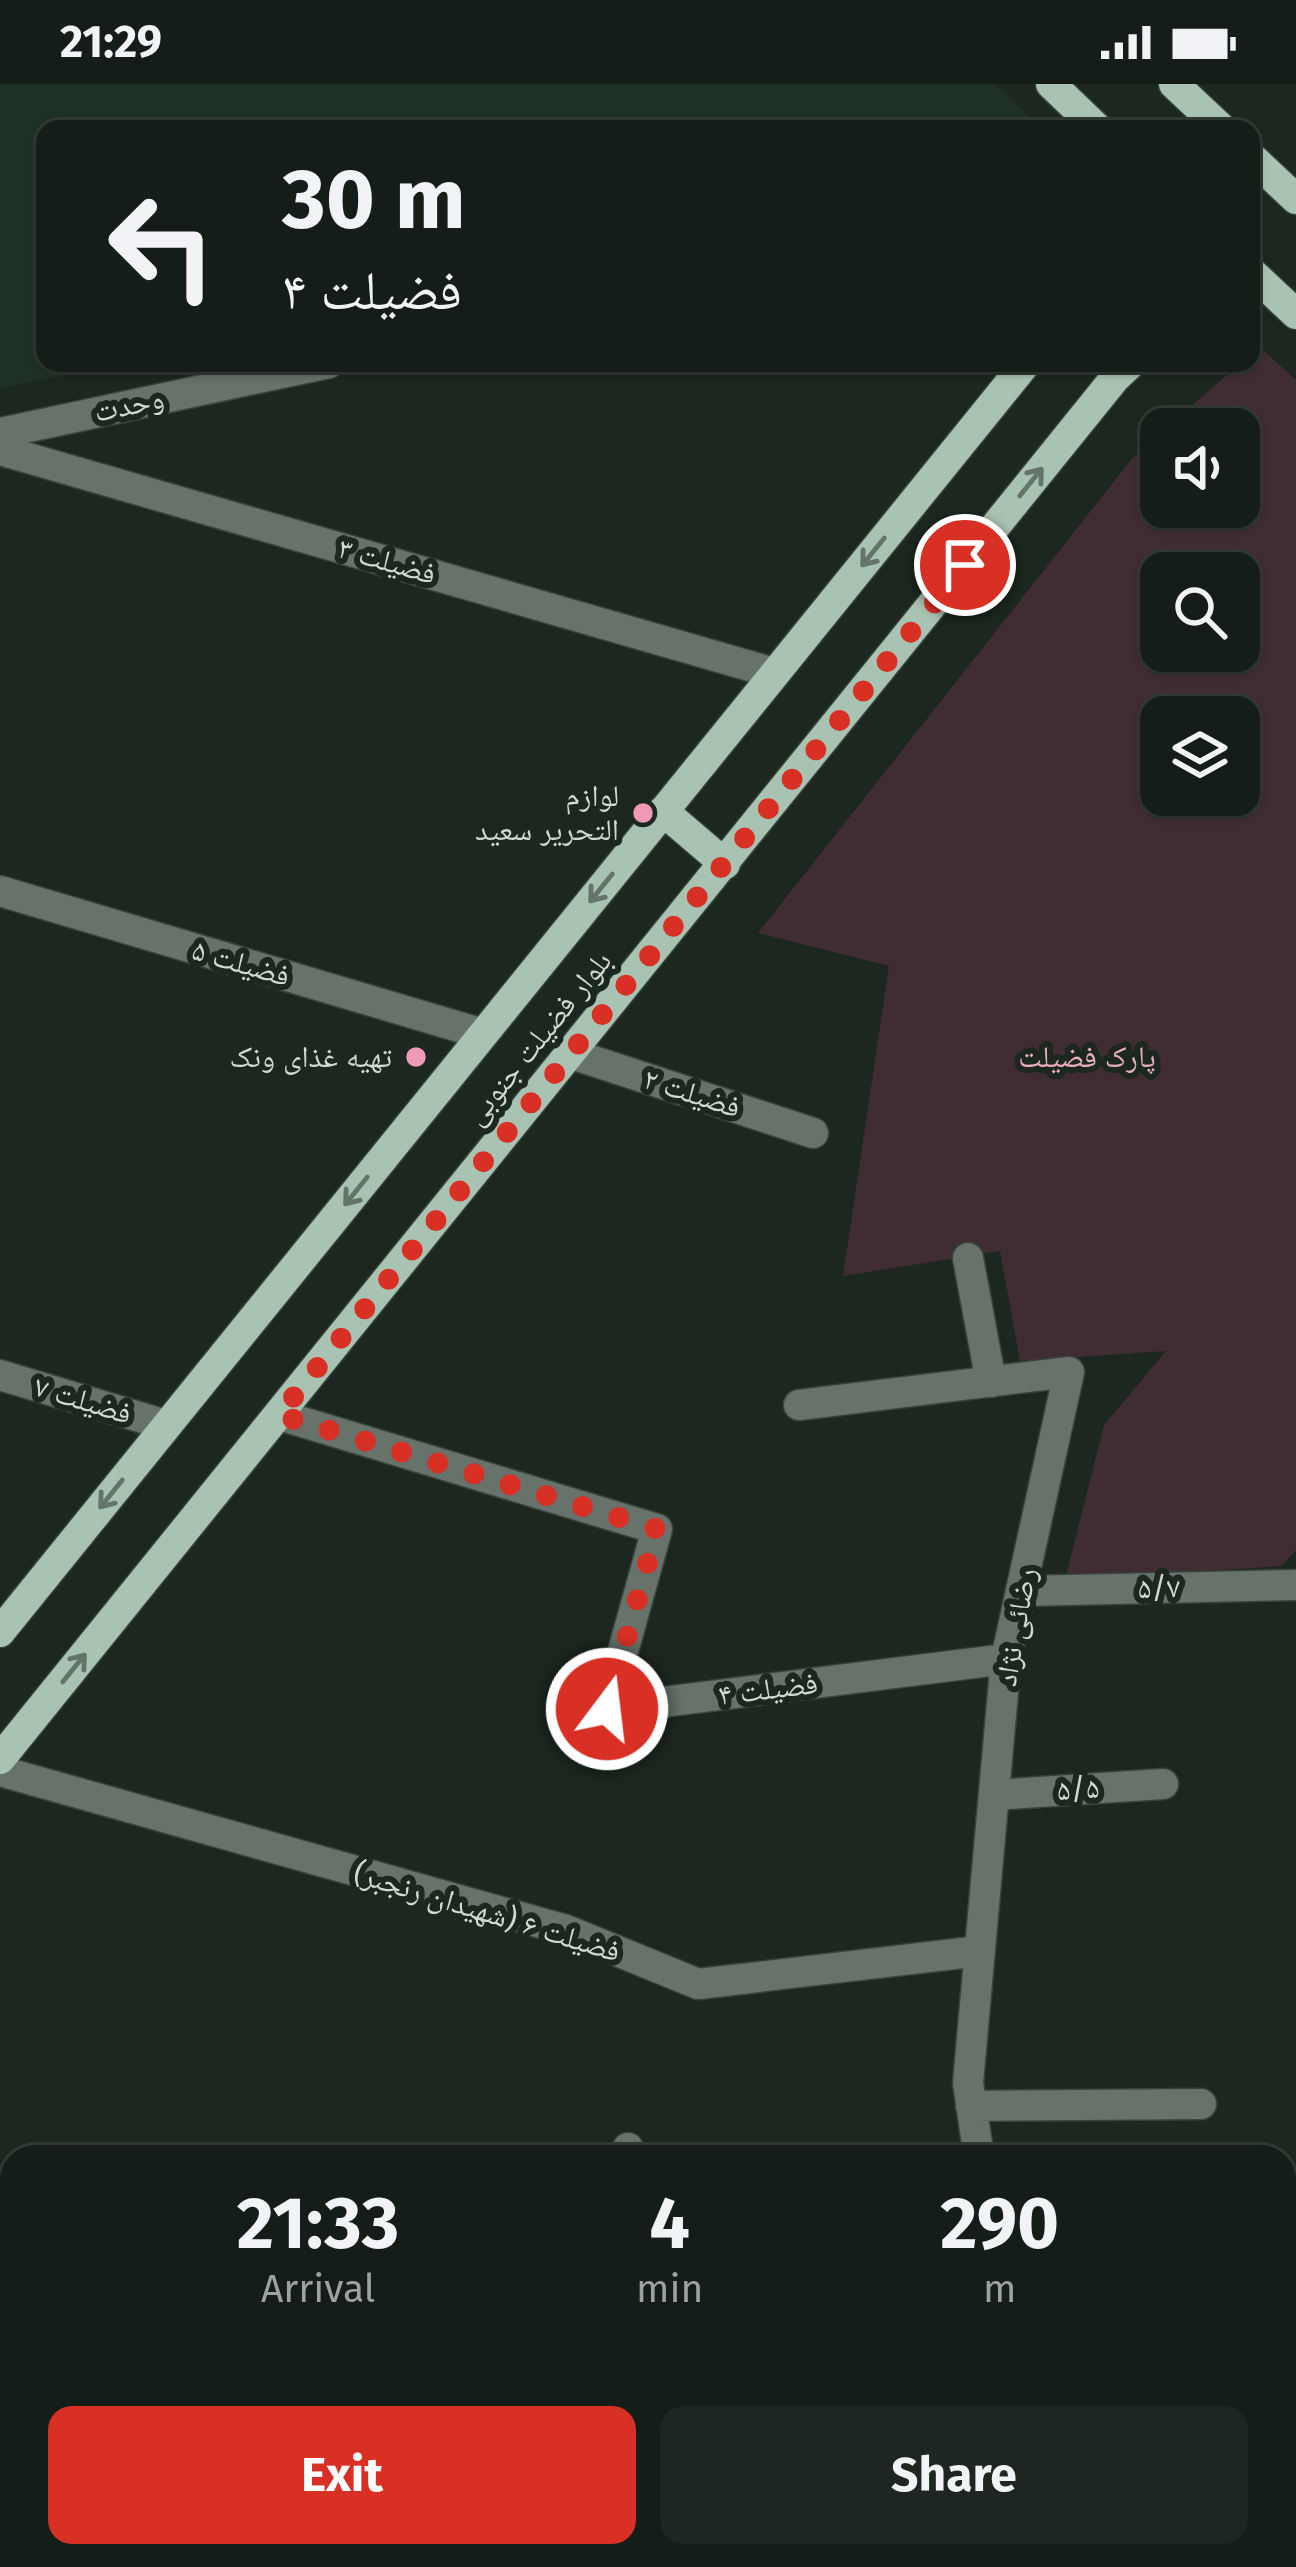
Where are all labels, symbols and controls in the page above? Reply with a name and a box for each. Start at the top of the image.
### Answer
text: 21:29 [60,15,162,69]
text: 30 m [282,149,466,250]
icon: left [84,168,240,324]
text: فضیلت ۴ [282,259,462,323]
street label: وحدت [91,380,167,430]
map controls [1140,408,1260,816]
button: sound [1140,408,1260,528]
one-way arrow [1017,467,1044,498]
pin [914,514,1016,616]
street label: فضیلت ۳ [334,530,440,592]
icon: arrive [932,532,998,598]
one-way arrow [860,535,886,567]
button: search [1140,552,1260,672]
button: layers [1140,696,1260,816]
place label: لوازم التحریر سعید [475,778,619,848]
marker: لوازم التحریر سعید [630,800,656,826]
one-way arrow [588,871,615,903]
street label: فضیلت ۵ [188,932,294,994]
street label: بلوار فضیلت جنوبی [457,944,619,1132]
place label: تهیه غذای ونک [229,1039,392,1075]
park label: پارک فضیلت [1018,1039,1156,1075]
marker: تهیه غذای ونک [403,1044,429,1070]
street label: فضیلت ۲ [639,1060,745,1126]
one-way arrow [343,1175,370,1206]
street label: فضیلت ۷ [30,1368,136,1432]
one-way arrow [98,1478,125,1510]
street label: رضائی نژاد [988,1565,1044,1689]
street label: ۵/۷ [1137,1570,1181,1606]
position arrow [544,1646,670,1772]
one-way arrow [60,1652,86,1684]
street label: فضیلت ۴ [716,1665,820,1713]
street label: ۵/۵ [1056,1770,1100,1808]
street label: فضیلت ۶ (شهیدان رنجبر) [349,1854,625,1970]
text: 21:33 [237,2181,399,2267]
text: 4 [649,2181,690,2267]
text: 290 [940,2181,1059,2267]
text: Arrival [261,2266,375,2312]
text: min [636,2266,703,2312]
text: m [983,2266,1016,2312]
button: Exit [48,2406,636,2544]
button: Share [660,2406,1248,2544]

